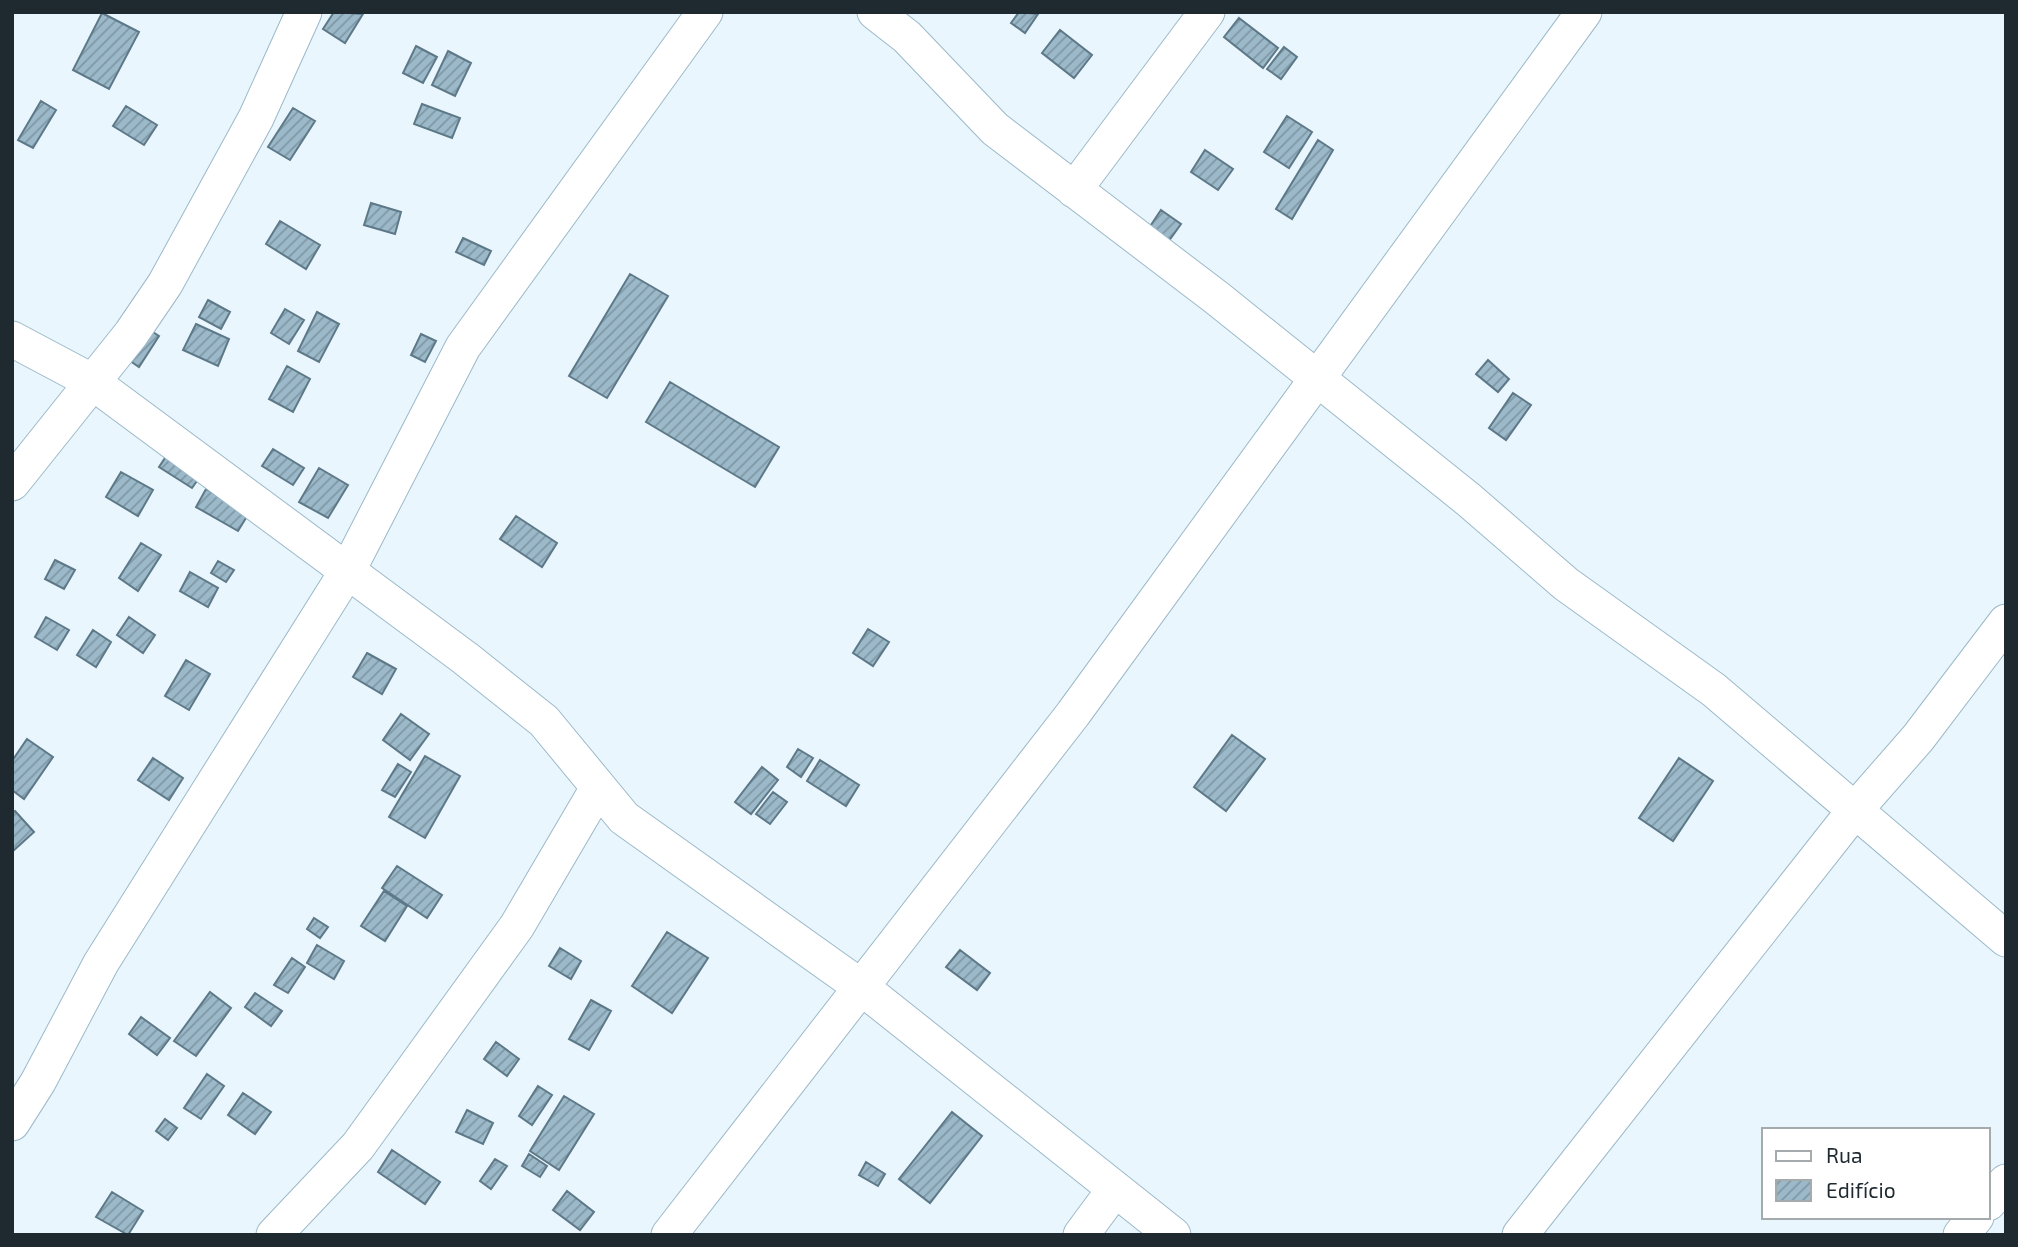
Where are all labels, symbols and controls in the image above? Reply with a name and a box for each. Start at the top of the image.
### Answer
legend [1762,1128,1990,1219]
text: Rua [1826,1142,1862,1167]
text: Edifício [1826,1177,1896,1202]

